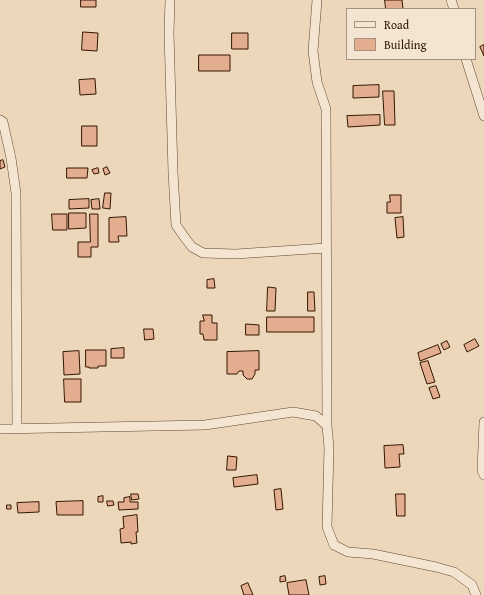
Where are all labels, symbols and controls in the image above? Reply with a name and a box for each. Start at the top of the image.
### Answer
legend [346,8,476,60]
text: Road [384,16,409,33]
text: Building [384,36,427,53]

